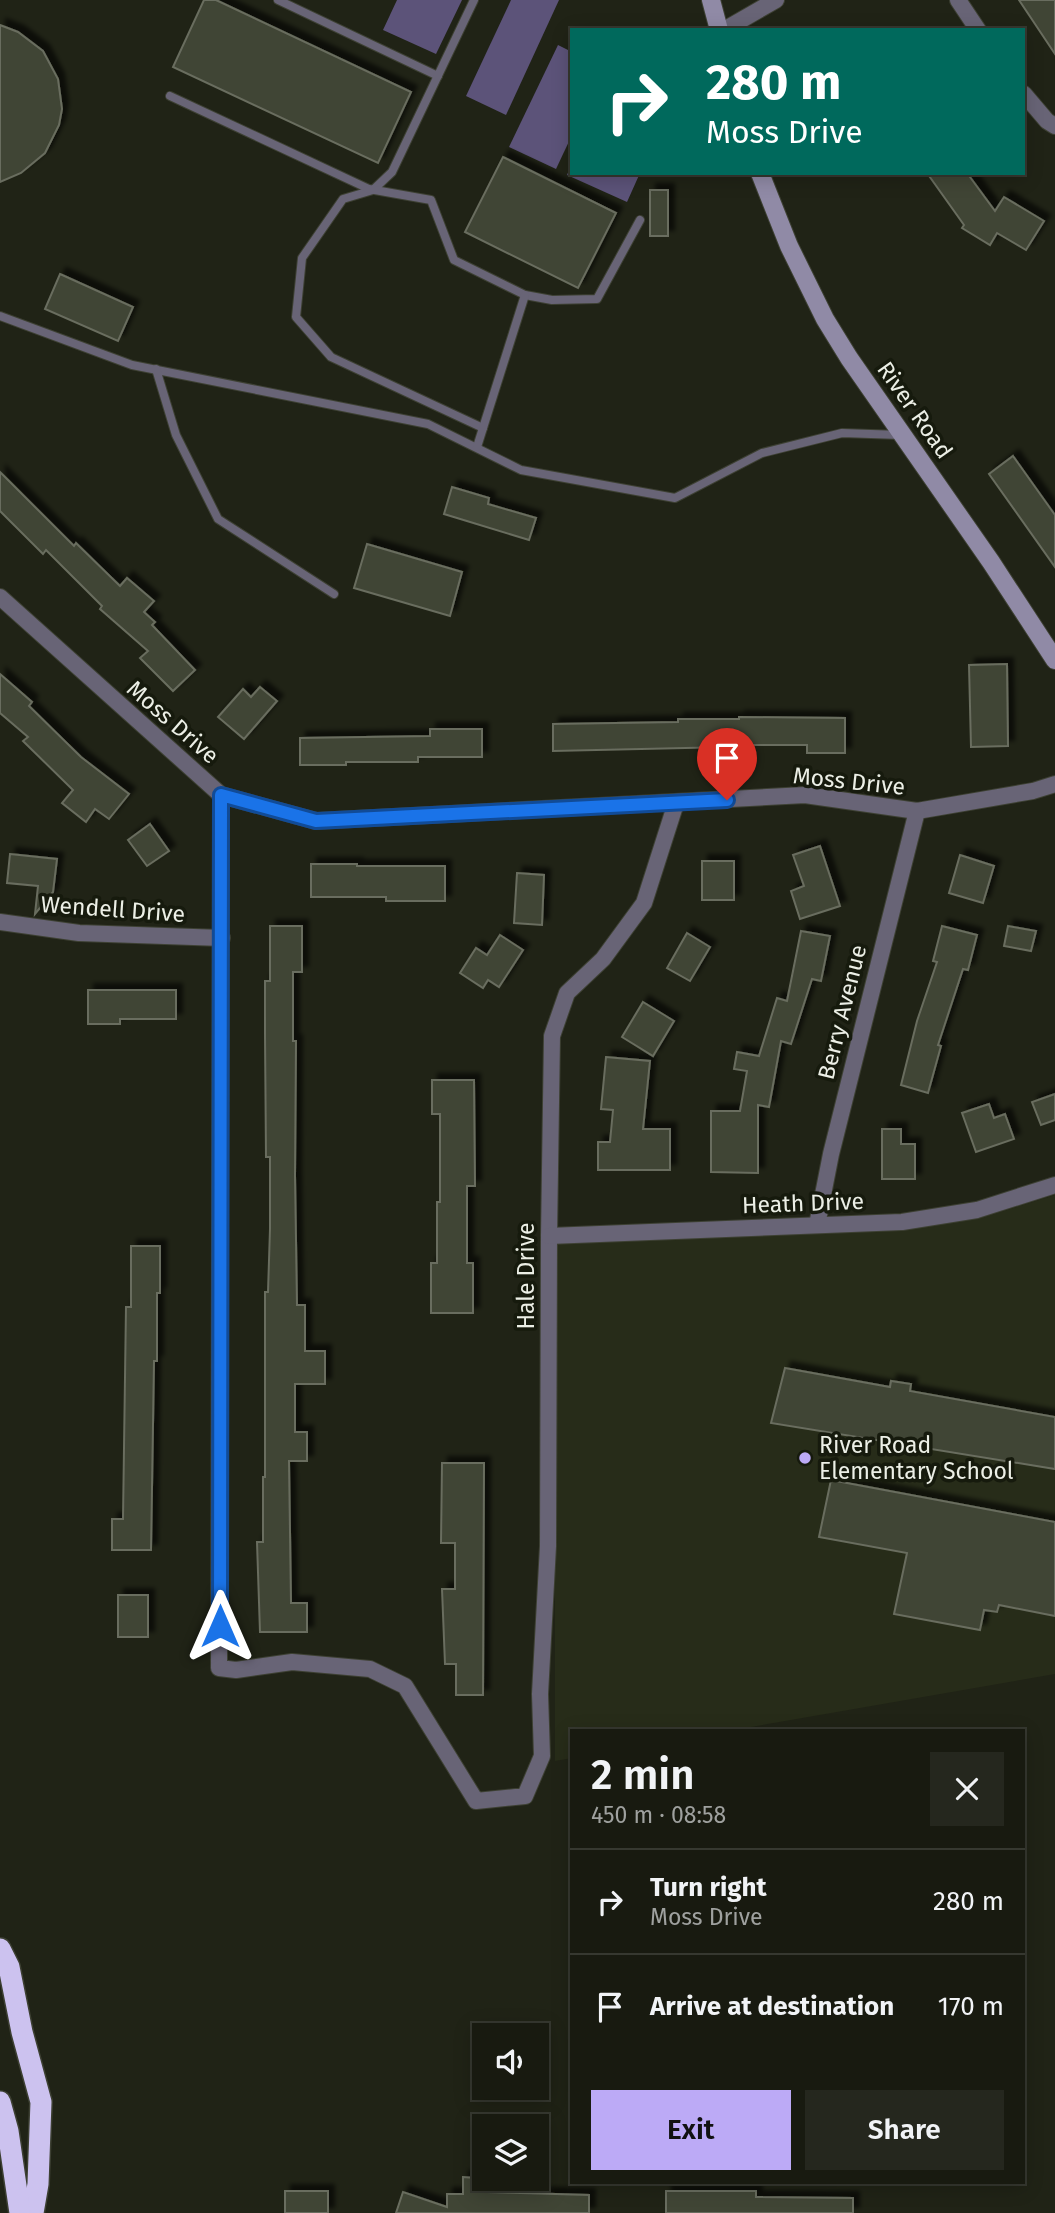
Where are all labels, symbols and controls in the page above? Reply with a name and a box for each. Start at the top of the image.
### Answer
text: 280 m [706,53,842,112]
icon: right [591,56,682,147]
text: Moss Drive [706,113,863,151]
street label: River Road [871,356,959,464]
street label: Moss Drive [121,674,225,770]
pin [697,728,757,800]
icon: arrive [708,739,746,777]
street label: Moss Drive [792,761,906,801]
street label: Wendell Drive [40,890,186,928]
street label: Berry Avenue [812,942,872,1082]
street label: Heath Drive [741,1187,865,1219]
street label: Hale Drive [512,1222,540,1330]
place label: River Road Elementary School [819,1431,1014,1485]
marker: River Road Elementary School [797,1450,813,1466]
position arrow [183,1589,257,1663]
text: 2 min [591,1750,695,1800]
button: close [930,1752,1004,1826]
text: 450 m · 08:58 [591,1801,726,1829]
text: Turn right [650,1872,767,1903]
icon: right [591,1883,629,1921]
text: 280 m [933,1886,1004,1917]
text: Moss Drive [650,1903,763,1931]
icon: arrive [591,1988,629,2026]
text: Arrive at destination [650,1991,894,2022]
text: 170 m [938,1991,1004,2022]
map controls [472,2023,549,2191]
button: sound [472,2023,549,2100]
button: Exit [591,2090,791,2170]
button: Share [805,2090,1004,2170]
button: layers [472,2114,549,2191]

